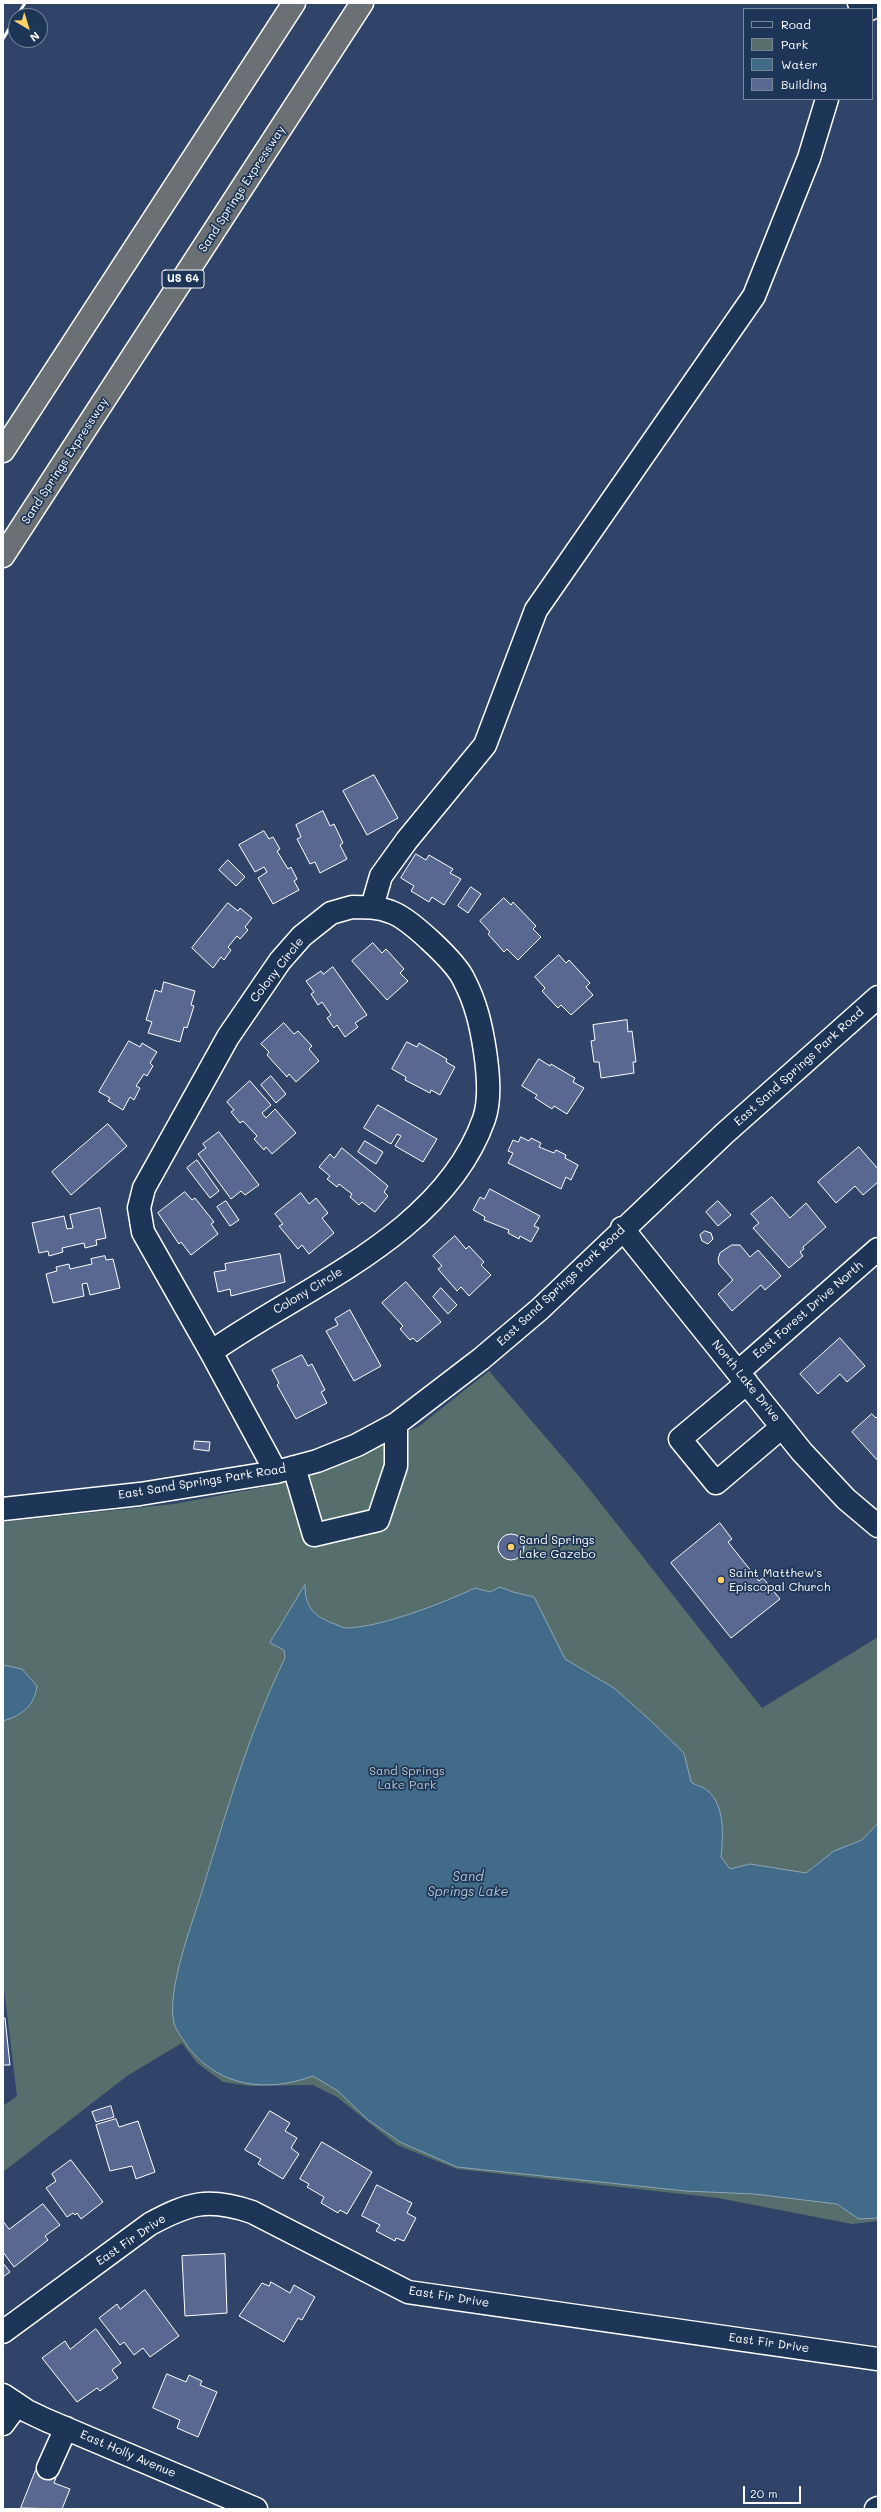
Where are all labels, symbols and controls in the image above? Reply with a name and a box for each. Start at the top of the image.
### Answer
north arrow [8,8,48,48]
legend [743,8,873,100]
text: Road [781,16,811,32]
text: N [27,29,43,46]
text: Park [781,36,808,52]
text: Water [781,56,818,72]
text: Building [781,76,827,92]
street label: Sand Springs Expressway [196,123,288,255]
road number: US 64 [162,270,204,288]
street label: Sand Springs Expressway [19,395,111,527]
street label: Colony Circle [247,935,307,1005]
street label: East Sand Springs Park Road [731,1005,867,1129]
street label: East Sand Springs Park Road [494,1223,628,1349]
street label: East Forest Drive North [750,1258,866,1362]
street label: Colony Circle [271,1265,345,1317]
street label: North Lake Drive [709,1337,783,1425]
street label: East Sand Springs Park Road [117,1462,287,1502]
place label: Sand Springs Lake Gazebo [519,1533,596,1561]
marker: Sand Springs Lake Gazebo [506,1542,516,1552]
place label: Saint Matthew's Episcopal Church [729,1566,830,1594]
marker: Saint Matthew's Episcopal Church [716,1575,726,1585]
park label: Sand Springs Lake Park [369,1764,445,1792]
water label: Sand Springs Lake [428,1869,508,1900]
street label: East Fir Drive [93,2211,169,2269]
street label: East Fir Drive [408,2284,490,2310]
street label: East Fir Drive [728,2330,810,2356]
street label: East Holly Avenue [78,2427,178,2481]
scale bar [745,2478,803,2504]
text: 20 m [750,2485,778,2501]

